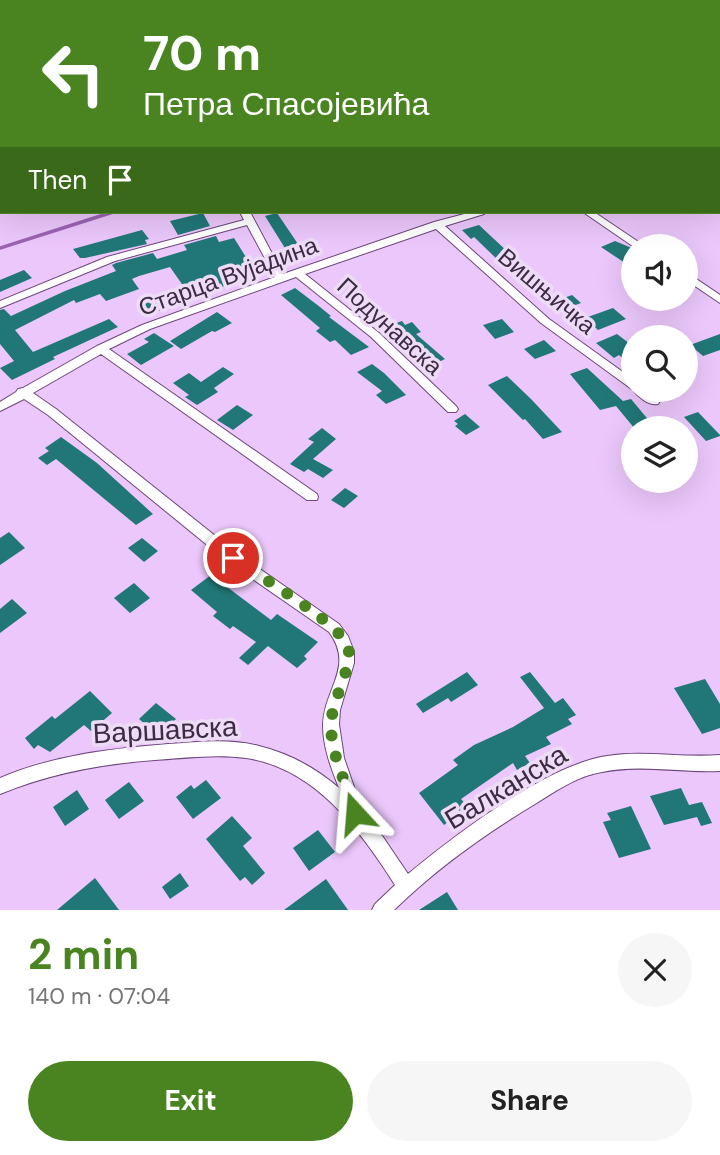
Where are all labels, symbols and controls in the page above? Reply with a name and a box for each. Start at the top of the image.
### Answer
text: 70 m [143,21,261,85]
icon: left [28,28,119,119]
text: Петра Спасојевића [143,83,429,125]
icon: arrive [101,161,139,199]
text: Then [28,163,87,197]
street label: Старца Вујадина [134,229,323,323]
map controls [621,234,698,493]
button: sound [621,234,698,311]
street label: Вишњичка [492,241,603,341]
street label: Подунавска [331,270,450,382]
button: search [621,325,698,402]
button: layers [621,416,698,493]
pin [203,528,263,588]
icon: arrive [214,539,252,577]
street label: Варшавска [92,708,239,752]
street label: Балканска [438,736,574,838]
position arrow [318,776,392,850]
text: 2 min [28,927,139,982]
button: close [618,933,692,1007]
text: 140 m · 07:04 [28,981,170,1011]
button: Exit [28,1061,353,1141]
button: Share [367,1061,692,1141]

